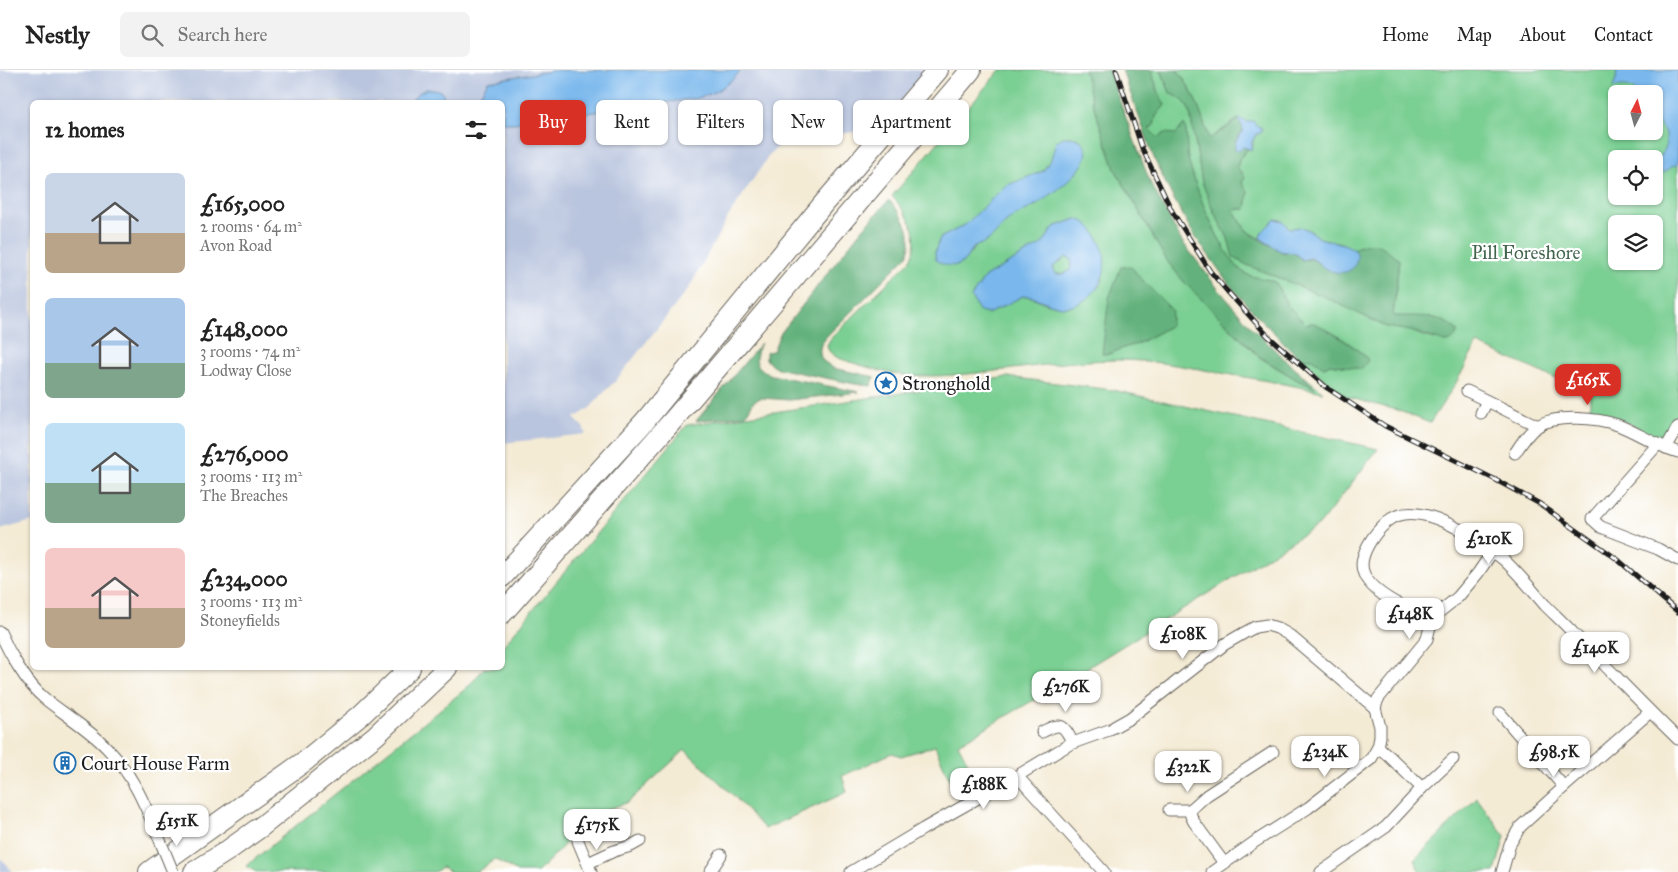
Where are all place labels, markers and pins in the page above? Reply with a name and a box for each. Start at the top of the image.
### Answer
pin: £165K [1553,364,1623,406]
place icon: Stronghold [874,371,898,395]
place label: Stronghold [902,372,991,396]
pin: £210K [1454,522,1524,565]
pin: £148K [1375,598,1445,640]
pin: £108K [1148,618,1218,660]
pin: £140K [1560,632,1630,674]
pin: £276K [1031,670,1101,713]
pin: £234K [1290,736,1360,778]
pin: £98.5K [1513,736,1595,778]
pin: £322K [1153,750,1223,793]
building icon: Court House Farm [53,751,77,775]
place label: Court House Farm [81,752,230,775]
pin: £188K [949,768,1019,810]
pin: £151K [142,804,212,847]
pin: £175K [562,808,632,851]

